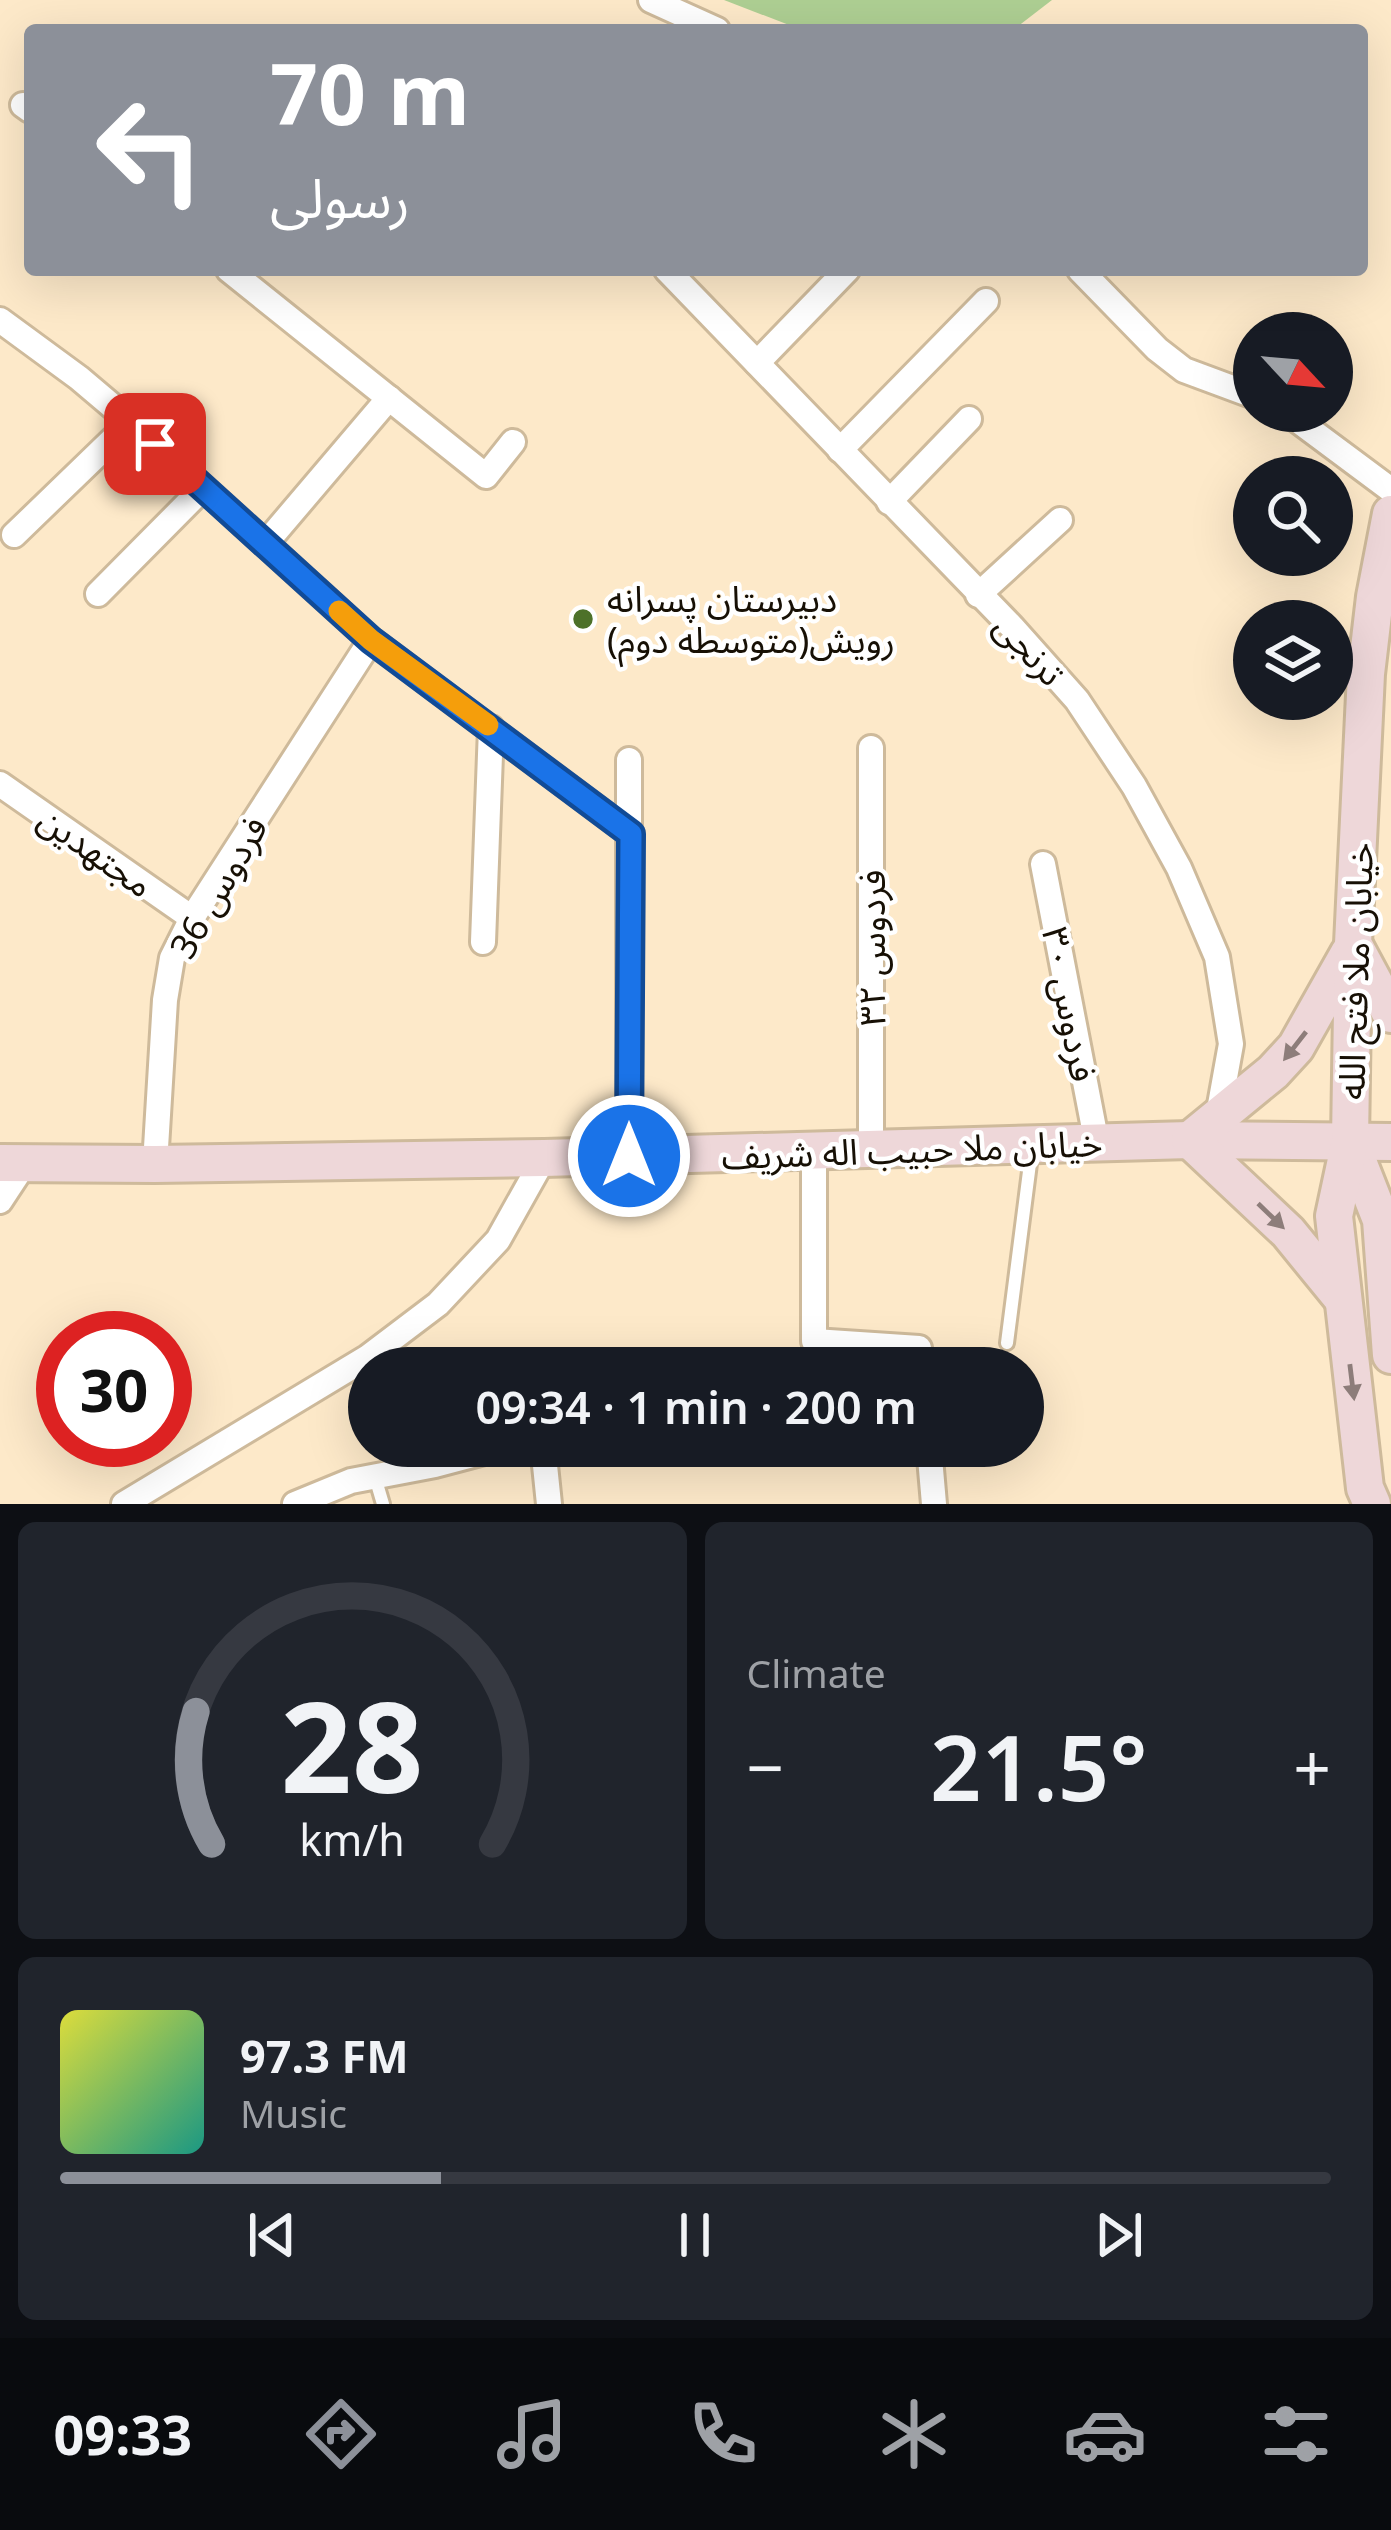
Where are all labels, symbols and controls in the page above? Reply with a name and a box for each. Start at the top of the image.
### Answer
text: 70 m [270,35,470,150]
icon: left [72,72,228,228]
text: رسولی [270,160,410,234]
north arrow [1233,312,1353,432]
map controls [1233,312,1353,720]
pin [104,393,206,495]
icon: arrive [122,411,188,477]
button: search [1233,456,1353,576]
place label: دبیرستان پسرانه رویش(متوسطه دوم) [607,574,895,668]
button: layers [1233,600,1353,720]
street label: ترنجی [984,602,1076,696]
marker: دبیرستان پسرانه رویش(متوسطه دوم) [570,606,596,632]
street label: مجتهدین [29,794,163,908]
street label: فردوس 36 [158,807,278,967]
street label: خیابان ملا فتح الله [1326,841,1387,1101]
street label: فردوس ۳۲ [847,870,896,1026]
street label: فردوس ۳۰ [1031,922,1109,1086]
one-way arrow [1283,1030,1308,1061]
position arrow [566,1093,692,1219]
street label: خیابان ملا حبیب اله شریف [721,1118,1103,1180]
one-way arrow [1256,1201,1285,1229]
speed limit sign: 30 [36,1311,192,1467]
one-way arrow [1343,1364,1362,1401]
text: 09:34 · 1 min · 200 m [475,1376,917,1437]
text: Climate [747,1646,886,1699]
text: 28 [281,1660,424,1830]
text: 21.5° [930,1705,1148,1827]
text: − [747,1721,784,1811]
text: + [1293,1721,1331,1811]
text: km/h [300,1809,405,1868]
text: 97.3 FM [240,2025,409,2086]
text: Music [240,2086,347,2139]
icon: previous [239,2202,305,2268]
icon: pause [662,2202,728,2268]
icon: next [1086,2202,1152,2268]
icon: directions [299,2392,383,2476]
icon: music [490,2392,574,2476]
icon: phone [681,2392,765,2476]
icon: climate [872,2392,956,2476]
icon: car [1063,2392,1147,2476]
icon: filters [1254,2392,1338,2476]
text: 09:33 [53,2397,192,2471]

